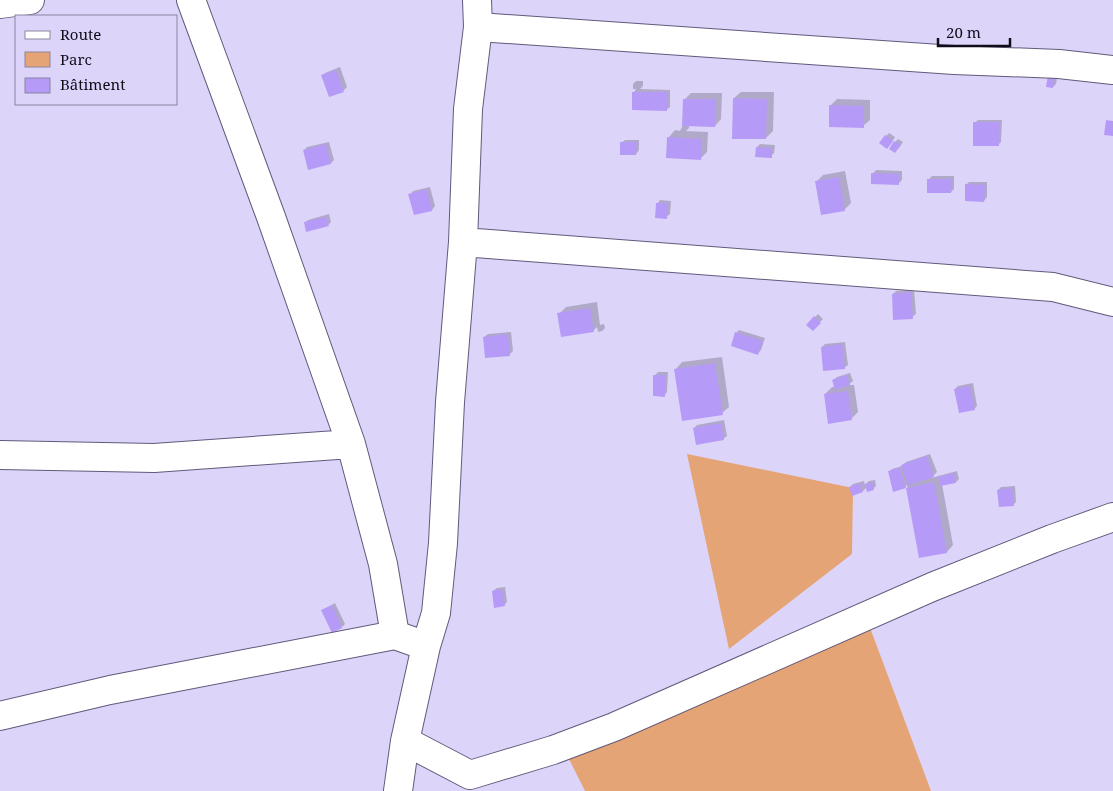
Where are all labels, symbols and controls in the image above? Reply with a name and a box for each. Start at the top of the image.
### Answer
legend [15,15,178,105]
scale bar [938,15,1010,47]
text: 20 m [946,22,981,42]
text: Route [60,24,101,44]
text: Parc [60,49,92,69]
text: Bâtiment [60,74,126,94]

